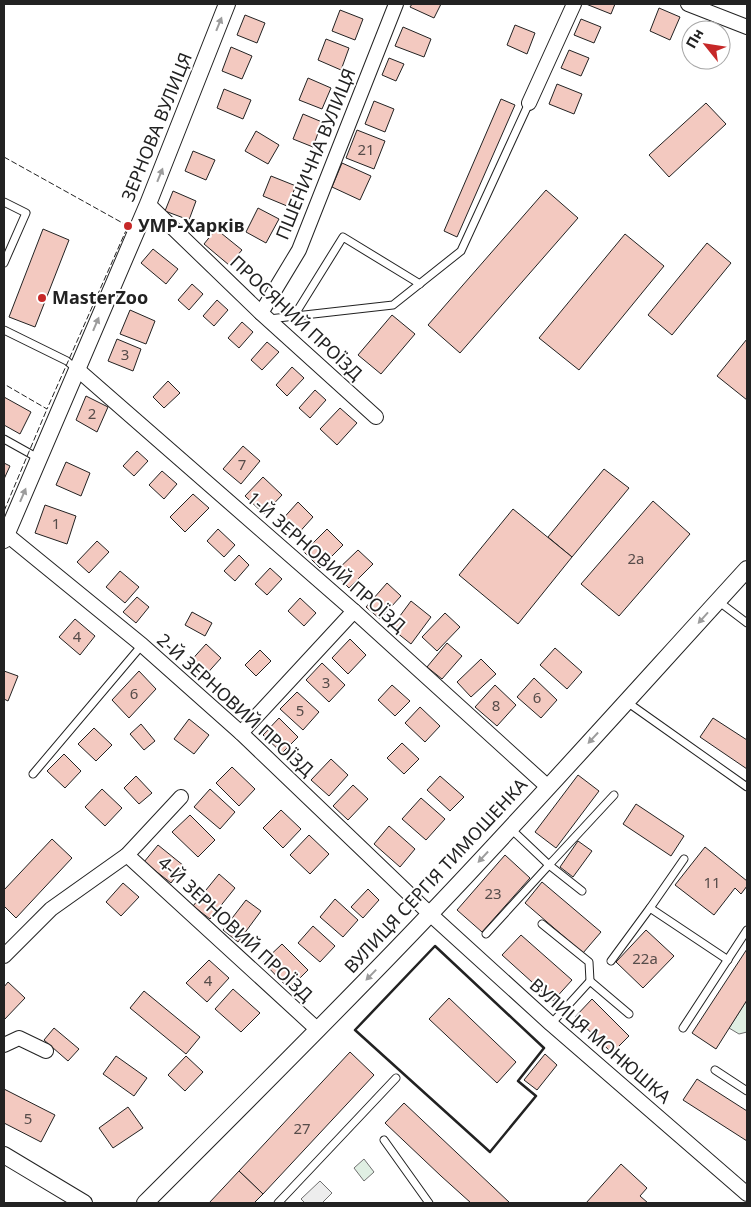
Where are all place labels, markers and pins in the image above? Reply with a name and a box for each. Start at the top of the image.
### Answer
place label: УМР-Харків [138,213,245,237]
marker: УМР-Харків [122,220,134,232]
place label: MasterZoo [52,285,148,309]
marker: MasterZoo [36,292,48,304]

